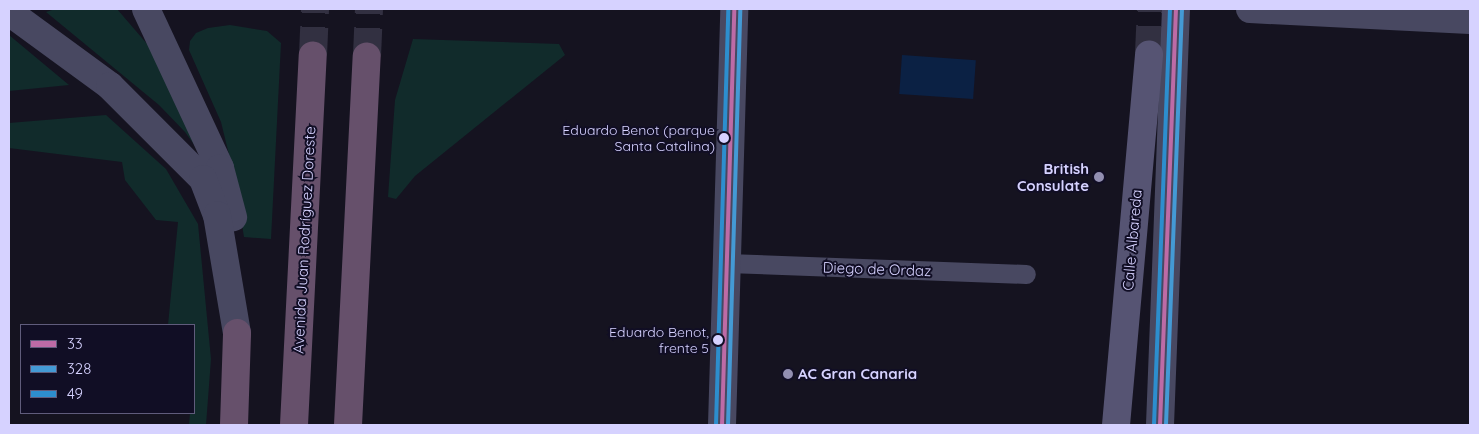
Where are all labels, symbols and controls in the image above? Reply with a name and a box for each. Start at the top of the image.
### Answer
place label: Eduardo Benot (parque Santa Catalina) [562,122,715,154]
street label: Avenida Juan Rodríguez Doreste [289,126,319,354]
marker: Eduardo Benot (parque Santa Catalina) [719,133,729,143]
place label: British Consulate [1017,159,1089,194]
marker: British Consulate [1093,171,1105,183]
street label: Calle Albareda [1119,189,1145,291]
street label: Diego de Ordaz [822,258,932,280]
legend [20,324,195,414]
place label: Eduardo Benot, frente 5 [609,324,709,357]
text: 33 [67,334,83,353]
marker: Eduardo Benot, frente 5 [713,335,723,345]
text: 328 [67,359,91,378]
place label: AC Gran Canaria [798,365,917,383]
marker: AC Gran Canaria [782,368,794,380]
text: 49 [67,384,83,403]

